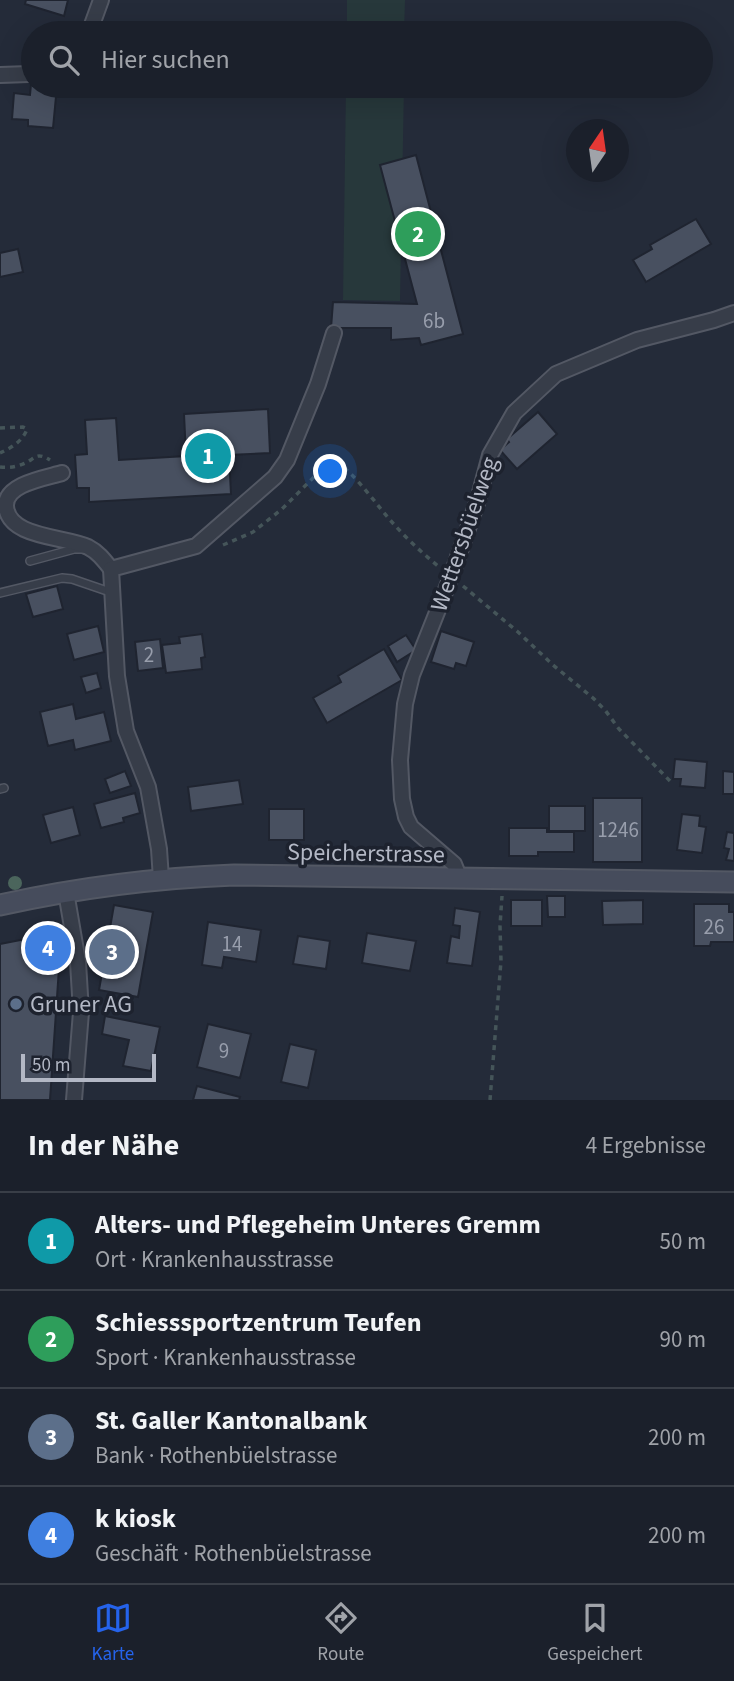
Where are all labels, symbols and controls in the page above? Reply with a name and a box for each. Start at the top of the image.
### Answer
search box [21,21,713,98]
icon: search [45,41,83,79]
text: Hier suchen [101,41,230,78]
north arrow [566,119,629,182]
pin: 2 [395,208,441,260]
house number: 6b [423,306,445,336]
pin: 1 [185,430,231,482]
street label: Wettersbüelweg [422,452,507,616]
your location [313,454,347,488]
house number: 2 [144,640,154,670]
house number: 1246 [597,815,639,845]
street label: Speicherstrasse [287,835,445,872]
house number: 26 [704,912,724,942]
pin: 4 [25,922,71,974]
pin: 3 [89,926,135,978]
house number: 14 [222,929,242,959]
place label: Gruner AG [30,987,132,1022]
marker: Gruner AG [8,996,24,1012]
house number: 9 [219,1036,229,1066]
scale bar [21,1051,156,1083]
text: 50 m [32,1052,70,1079]
text: In der Nähe [28,1124,179,1167]
text: 4 Ergebnisse [586,1129,706,1162]
text: Alters- und Pflegeheim Unteres Gremm [95,1206,541,1243]
text: 1 [45,1225,57,1258]
text: 50 m [659,1225,706,1258]
text: Ort · Krankenhausstrasse [95,1243,334,1276]
text: Schiesssportzentrum Teufen [95,1304,422,1341]
text: 2 [45,1323,57,1356]
text: 90 m [659,1323,706,1356]
text: Sport · Krankenhausstrasse [95,1341,356,1374]
text: St. Galler Kantonalbank [95,1402,367,1439]
text: 3 [45,1421,57,1454]
text: 200 m [648,1421,706,1454]
text: Bank · Rothenbüelstrasse [95,1439,337,1472]
text: k kiosk [95,1500,176,1537]
text: 4 [45,1519,57,1552]
text: 200 m [648,1519,706,1552]
text: Geschäft · Rothenbüelstrasse [95,1537,372,1570]
tab: Karte [92,1599,134,1668]
tab: Route [317,1599,364,1668]
tab: Gespeichert [547,1599,642,1668]

